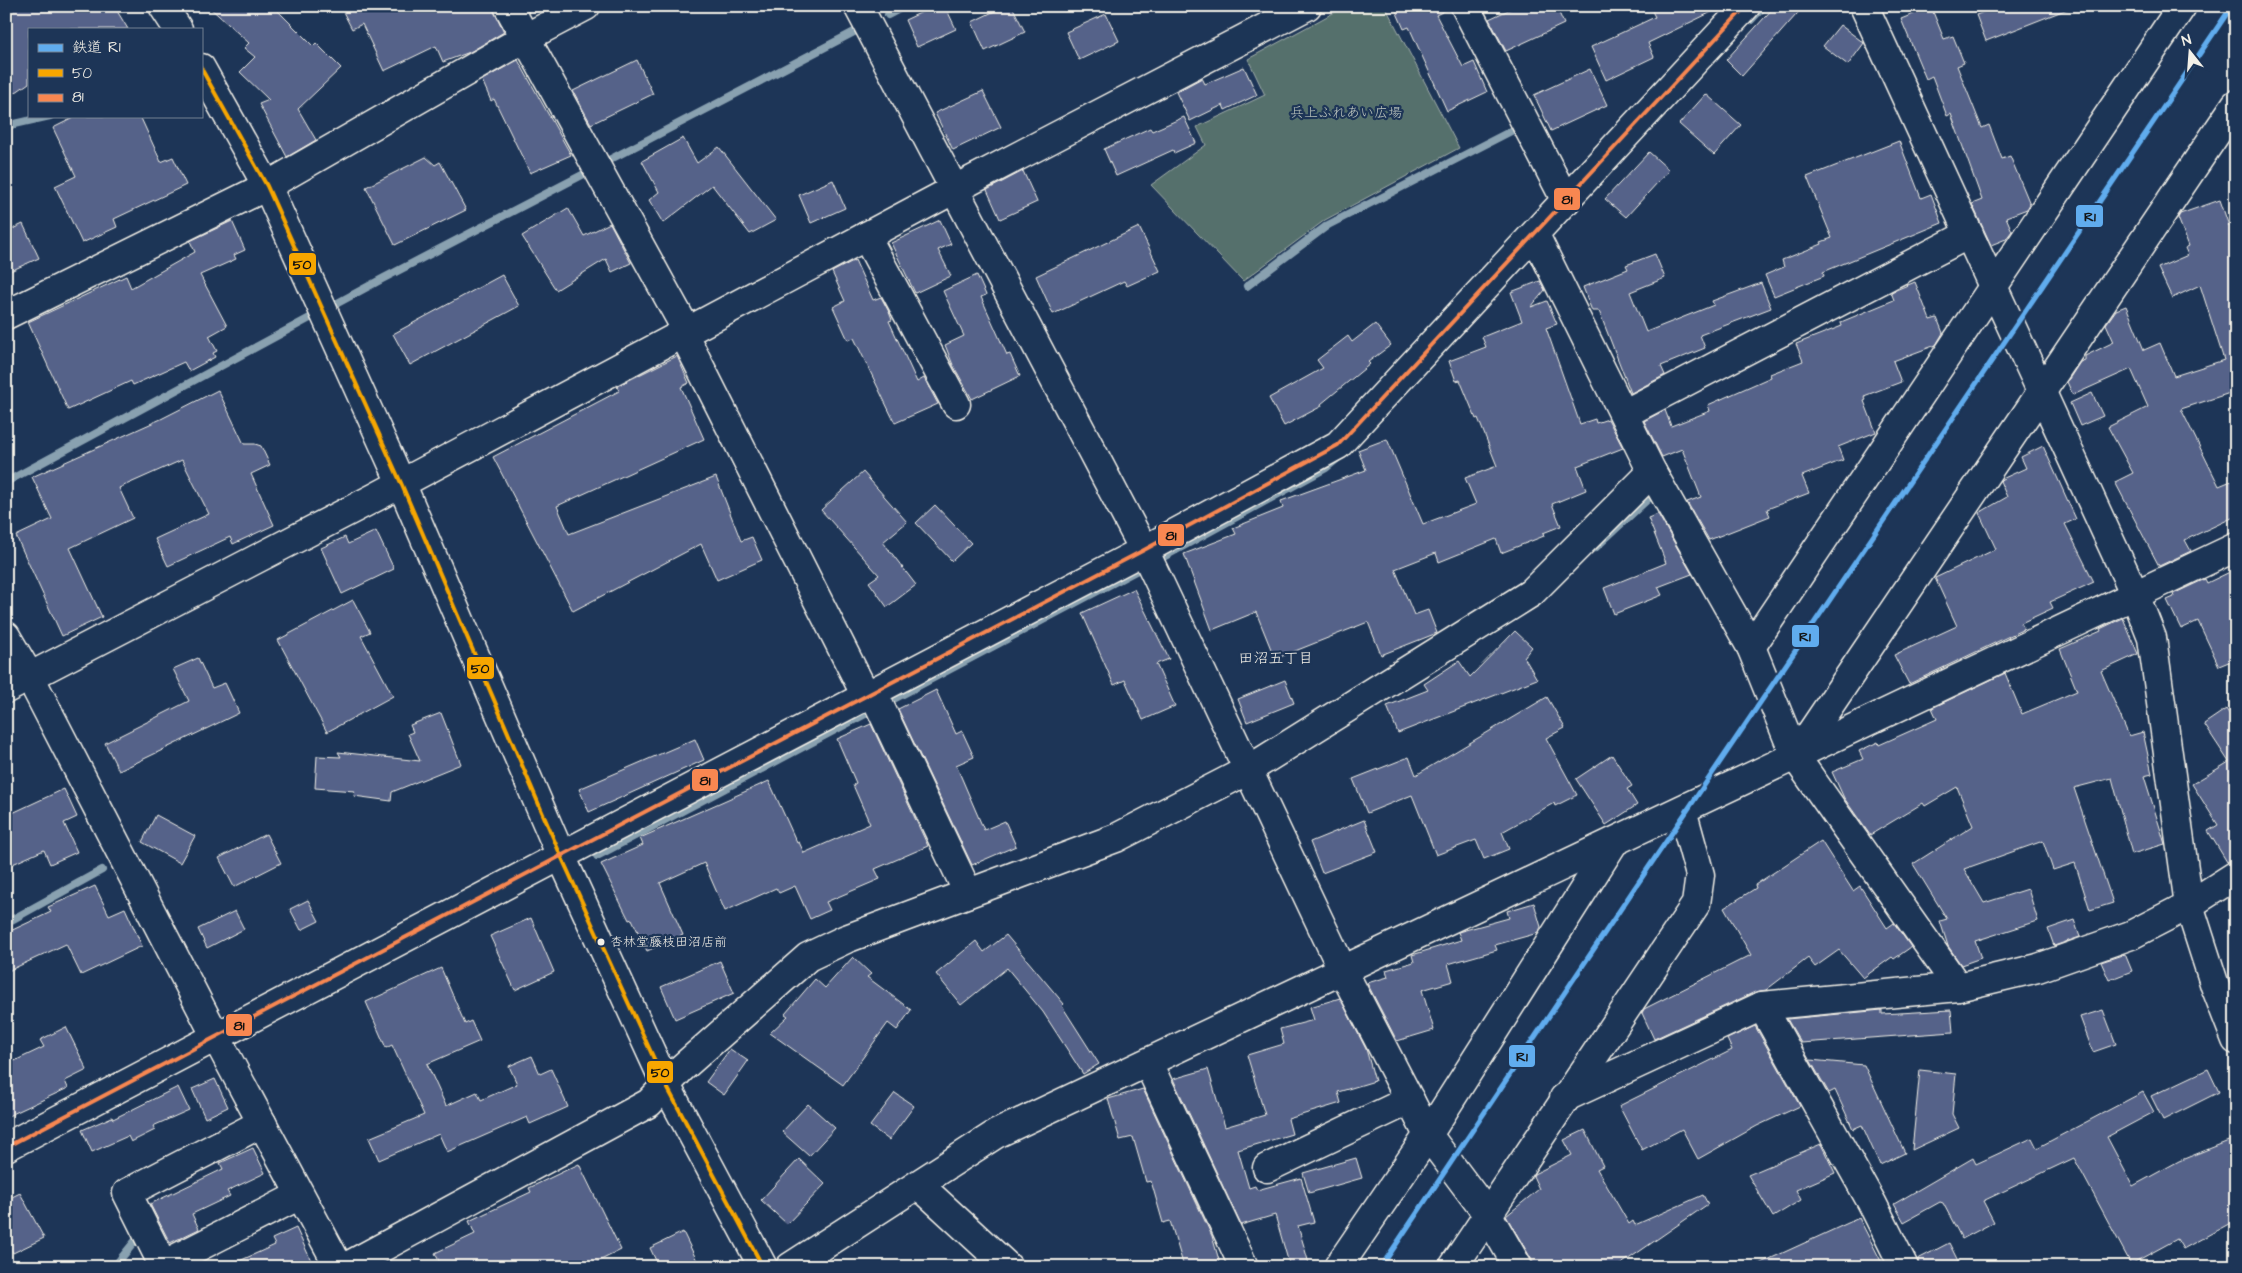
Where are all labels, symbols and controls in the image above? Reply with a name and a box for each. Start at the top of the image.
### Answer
legend [28,28,202,118]
north arrow [2164,28,2214,78]
text: N [2179,30,2194,51]
text: 鉄道 R1 [72,37,121,58]
text: 50 [72,63,93,84]
text: 81 [72,87,84,108]
park label: 兵上ふれあい広場 [1290,103,1402,123]
line badge: 81 [1553,187,1581,211]
text: 81 [1562,190,1573,210]
line badge: R1 [2075,204,2104,228]
text: R1 [2084,207,2096,227]
line badge: 50 [288,252,317,276]
text: 50 [293,255,312,275]
line badge: 81 [1157,523,1185,547]
text: 81 [1166,526,1177,546]
line badge: R1 [1791,624,1820,648]
text: R1 [1799,627,1811,647]
district label: 田沼五丁目 [1238,648,1314,669]
line badge: 50 [466,656,495,680]
text: 50 [471,659,490,679]
line badge: 81 [691,768,719,792]
text: 81 [700,771,711,791]
place label: 杏林堂藤枝田沼店前 [610,933,727,951]
marker: 杏林堂藤枝田沼店前 [596,937,606,947]
line badge: 81 [225,1013,253,1037]
text: 81 [234,1016,245,1036]
line badge: R1 [1508,1044,1536,1068]
text: R1 [1516,1047,1528,1067]
line badge: 50 [646,1060,674,1084]
text: 50 [651,1063,670,1083]

